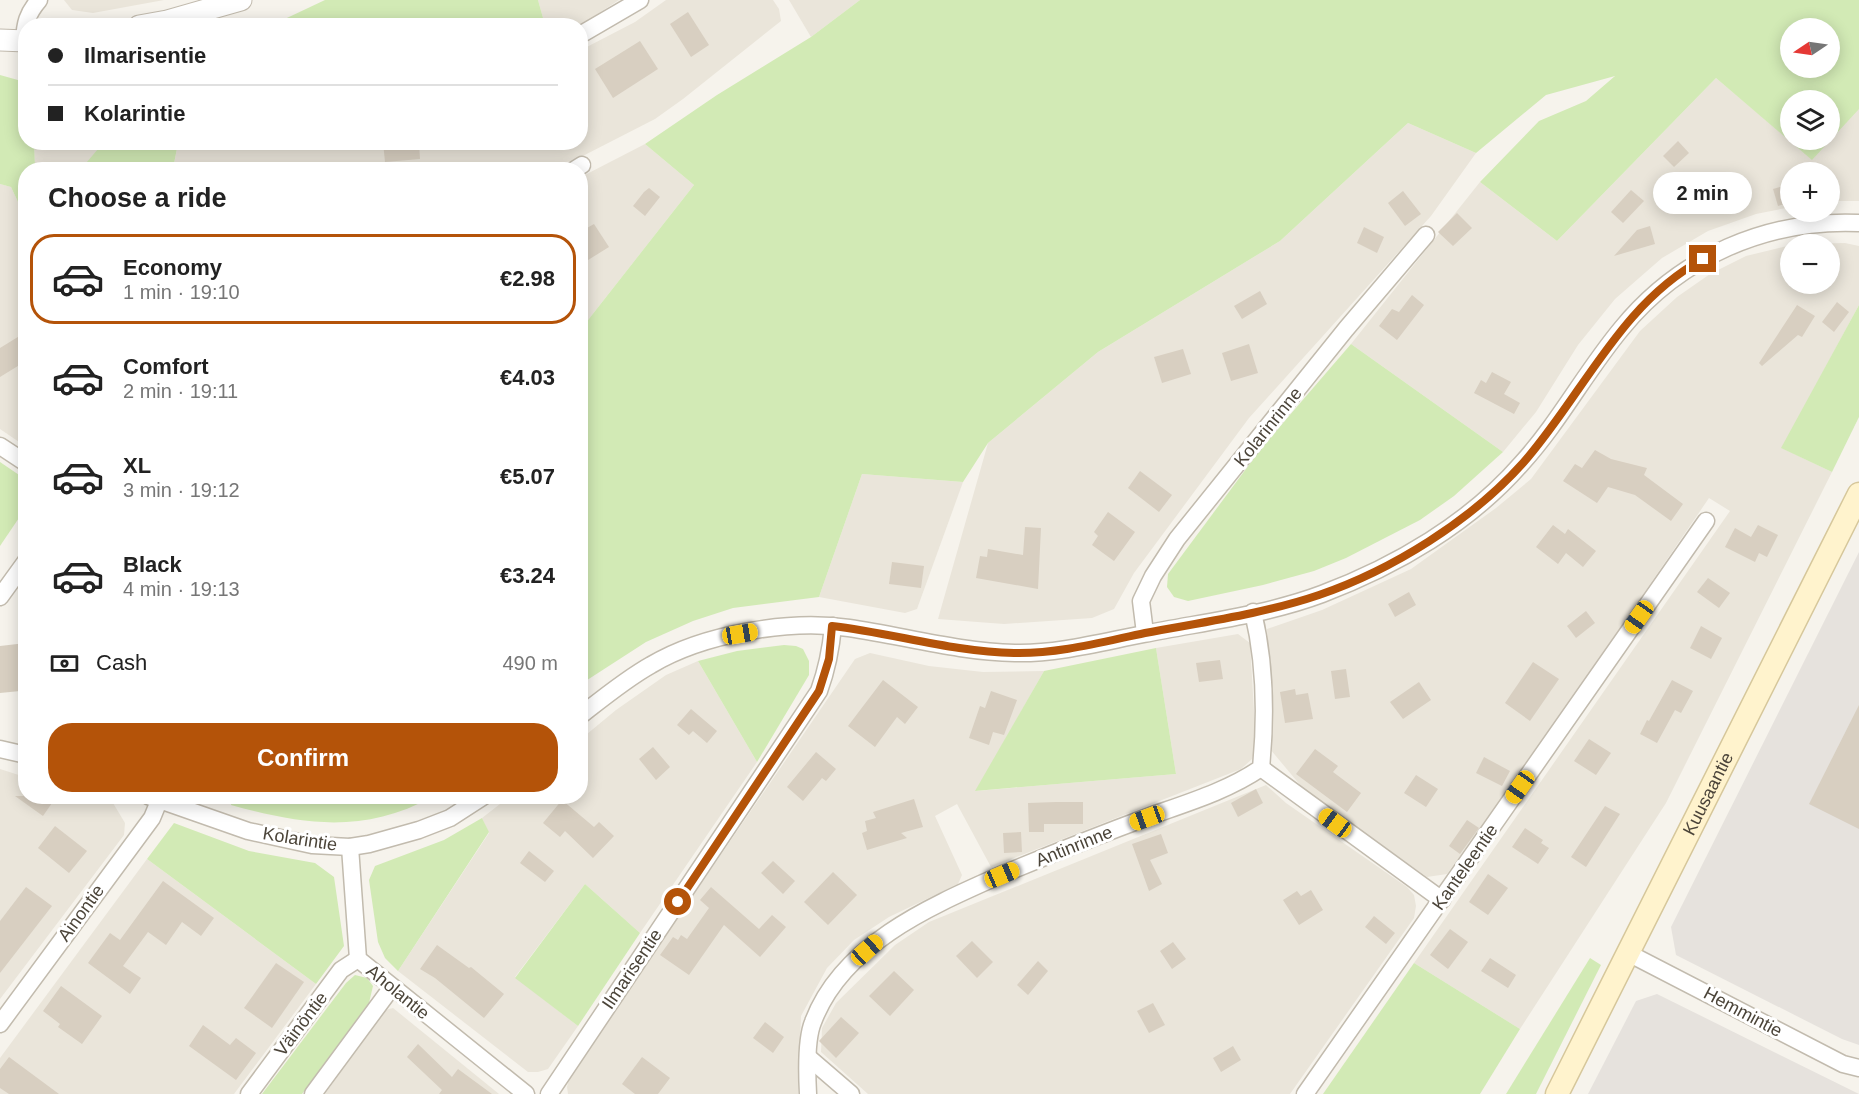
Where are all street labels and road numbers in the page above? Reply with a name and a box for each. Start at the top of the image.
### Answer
street label: Kolarinrinne [1230,383,1306,471]
street label: Kuusaantie [1679,749,1737,839]
street label: Kanteleentie [1428,820,1502,914]
street label: Antinrinne [1033,822,1115,870]
street label: Kolarintie [261,823,339,855]
street label: Ainontie [54,881,108,945]
street label: Ilmarisentie [598,925,666,1013]
street label: Aholantie [363,961,433,1023]
street label: Hemmintie [1700,983,1786,1041]
street label: Väinöntie [270,988,332,1060]

